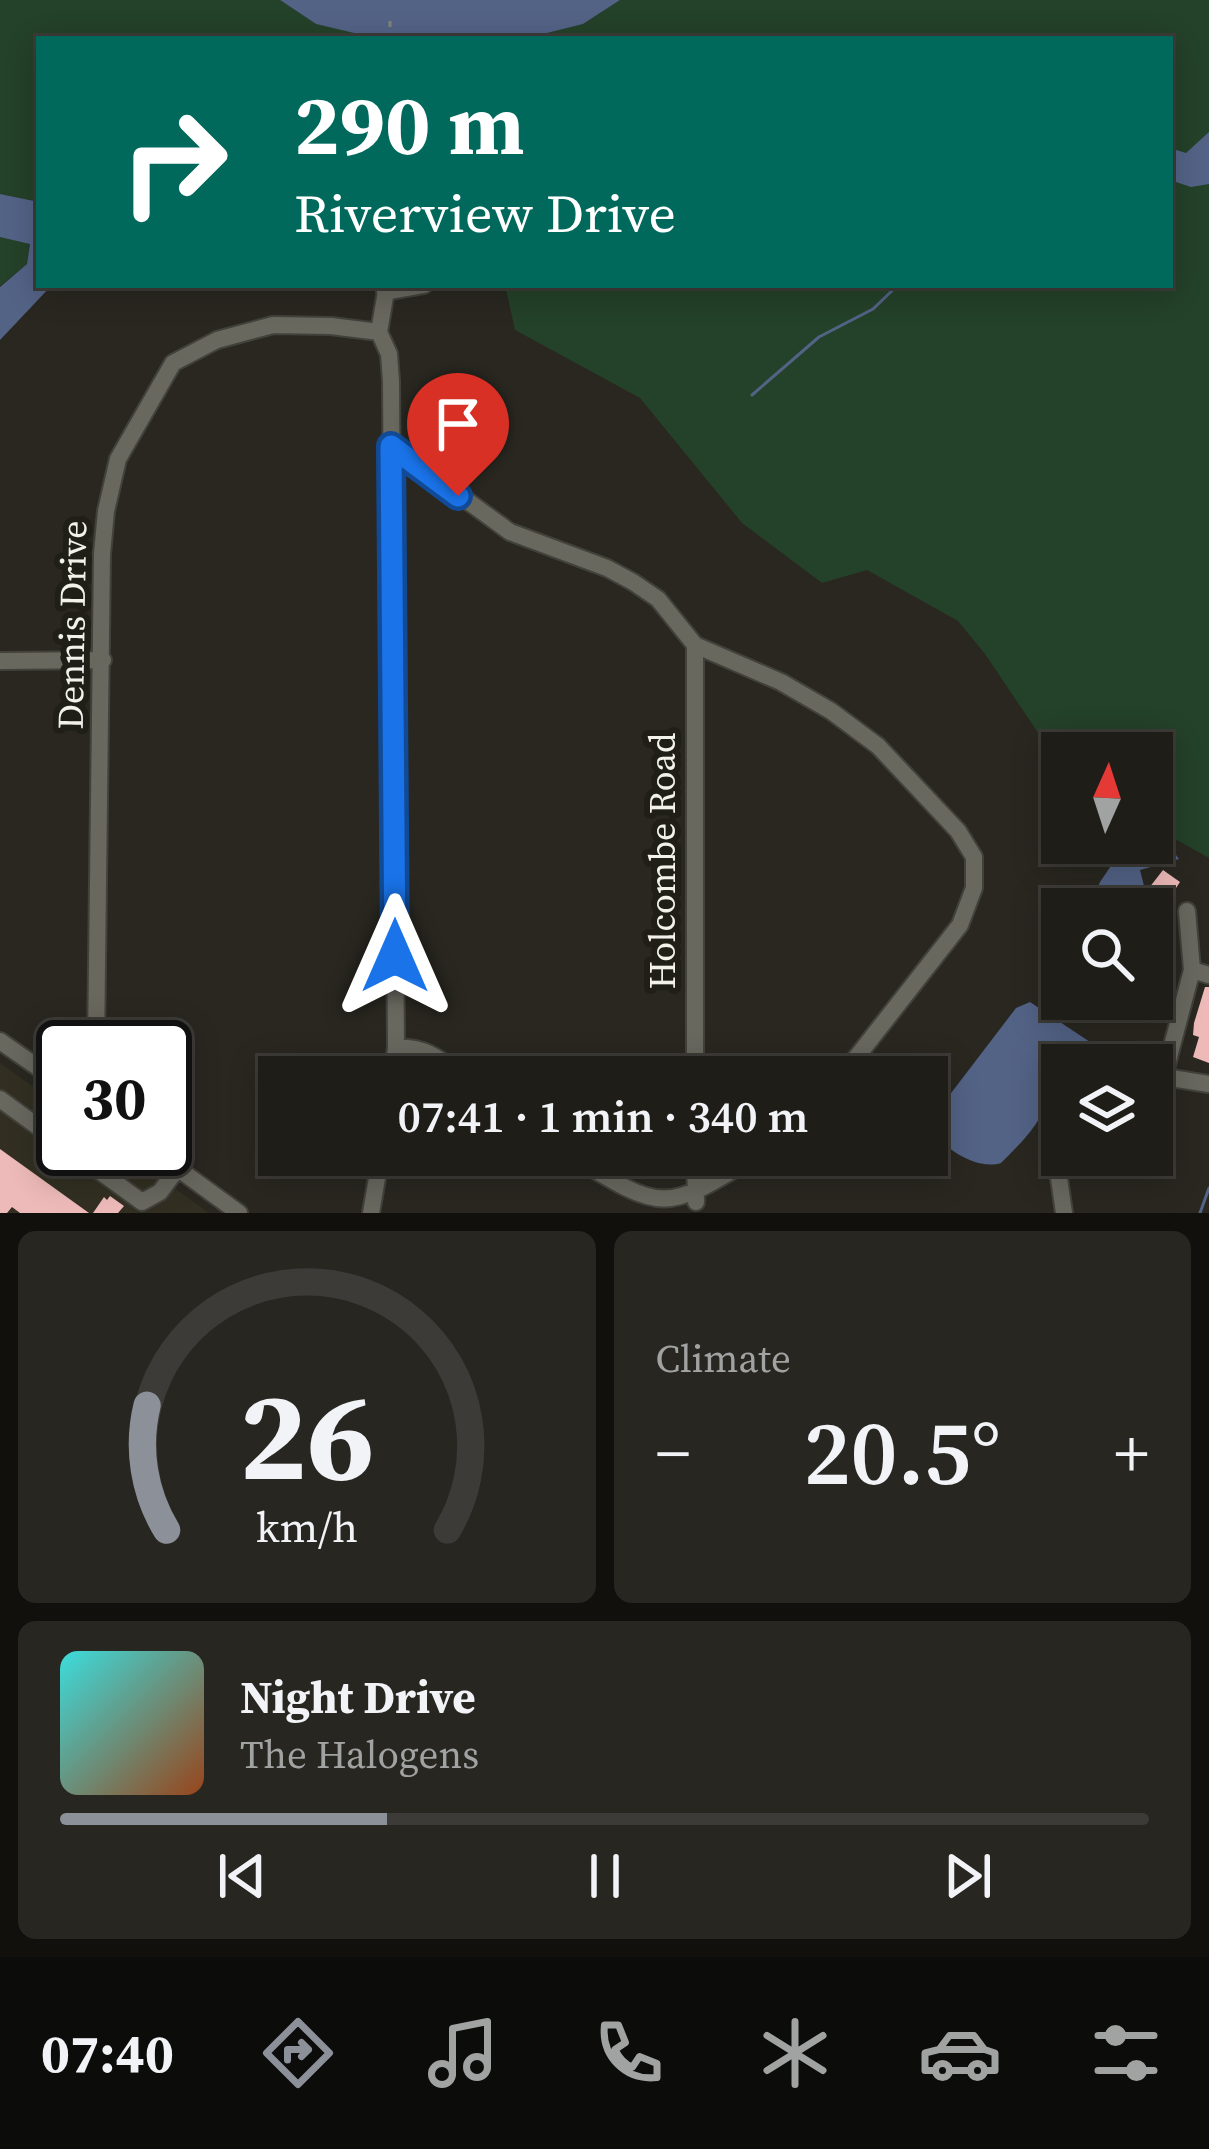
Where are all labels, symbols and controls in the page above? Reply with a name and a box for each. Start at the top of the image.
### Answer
text: 290 m [294,67,525,182]
icon: right [96,84,252,240]
text: Riverview Drive [294,176,676,250]
pin [407,373,509,496]
icon: arrive [425,391,491,457]
street label: Dennis Drive [46,520,98,730]
north arrow [1041,732,1173,864]
map controls [1041,732,1173,1176]
street label: Holcombe Road [638,733,687,989]
button: search [1041,888,1173,1020]
position arrow [332,893,458,1019]
speed limit sign: 30 [36,1020,192,1176]
button: layers [1041,1044,1173,1176]
text: 07:41 · 1 min · 340 m [398,1085,808,1147]
text: Climate [656,1332,791,1385]
text: 26 [239,1350,374,1521]
text: 20.5° [804,1391,1001,1514]
text: − [656,1408,690,1498]
text: + [1114,1408,1149,1498]
text: km/h [256,1498,358,1556]
text: Night Drive [240,1666,476,1728]
text: The Halogens [240,1728,479,1781]
icon: previous [209,1843,275,1909]
icon: pause [572,1843,638,1909]
icon: next [935,1843,1001,1909]
icon: directions [256,2011,340,2095]
icon: music [421,2011,505,2095]
icon: phone [587,2011,671,2095]
icon: climate [753,2011,837,2095]
icon: car [918,2011,1002,2095]
icon: filters [1084,2011,1168,2095]
text: 07:40 [41,2016,174,2090]

